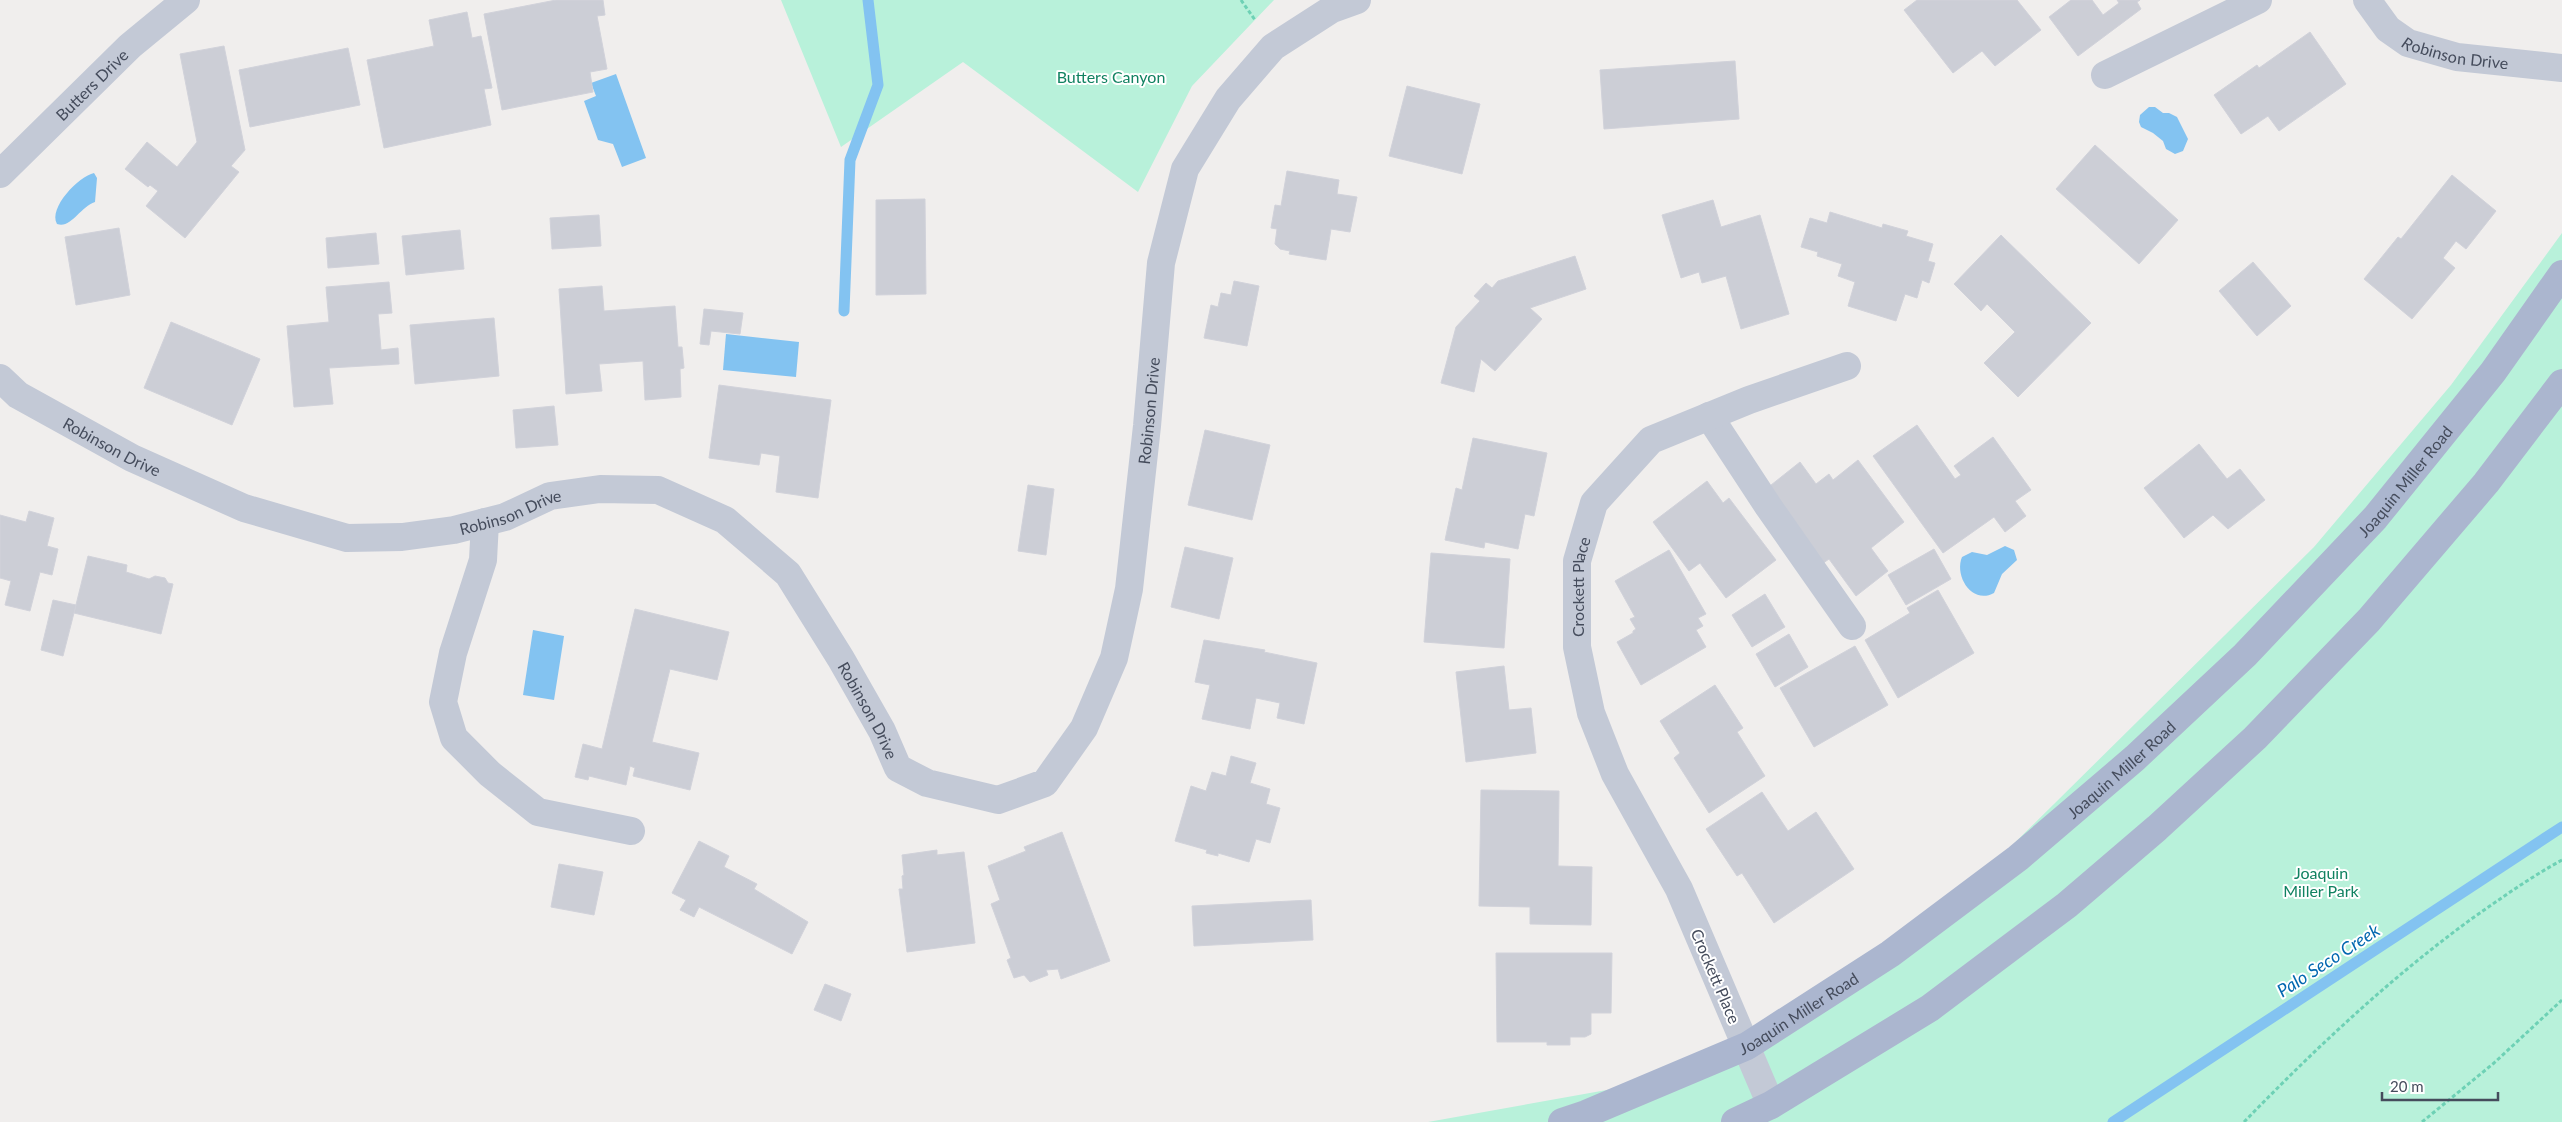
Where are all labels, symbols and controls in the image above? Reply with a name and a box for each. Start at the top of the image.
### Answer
street label: Robinson Drive [2398,32,2509,72]
street label: Butters Drive [51,45,131,124]
park label: Butters Canyon [1057,67,1165,86]
street label: Robinson Drive [1133,356,1162,465]
street label: Robinson Drive [60,413,164,479]
street label: Joaquin Miller Road [2353,421,2456,540]
street label: Robinson Drive [457,485,562,538]
street label: Crockett Place [1568,534,1593,637]
street label: Robinson Drive [835,658,902,762]
street label: Joaquin Miller Road [2063,716,2179,822]
park label: Joaquin Miller Park [2283,863,2360,900]
water label: Palo Seco Creek [2272,918,2384,1001]
street label: Crockett Place [1687,926,1745,1026]
street label: Joaquin Miller Road [1736,968,1861,1058]
scale bar [2382,1070,2498,1102]
text: 20 m [2390,1077,2424,1095]

